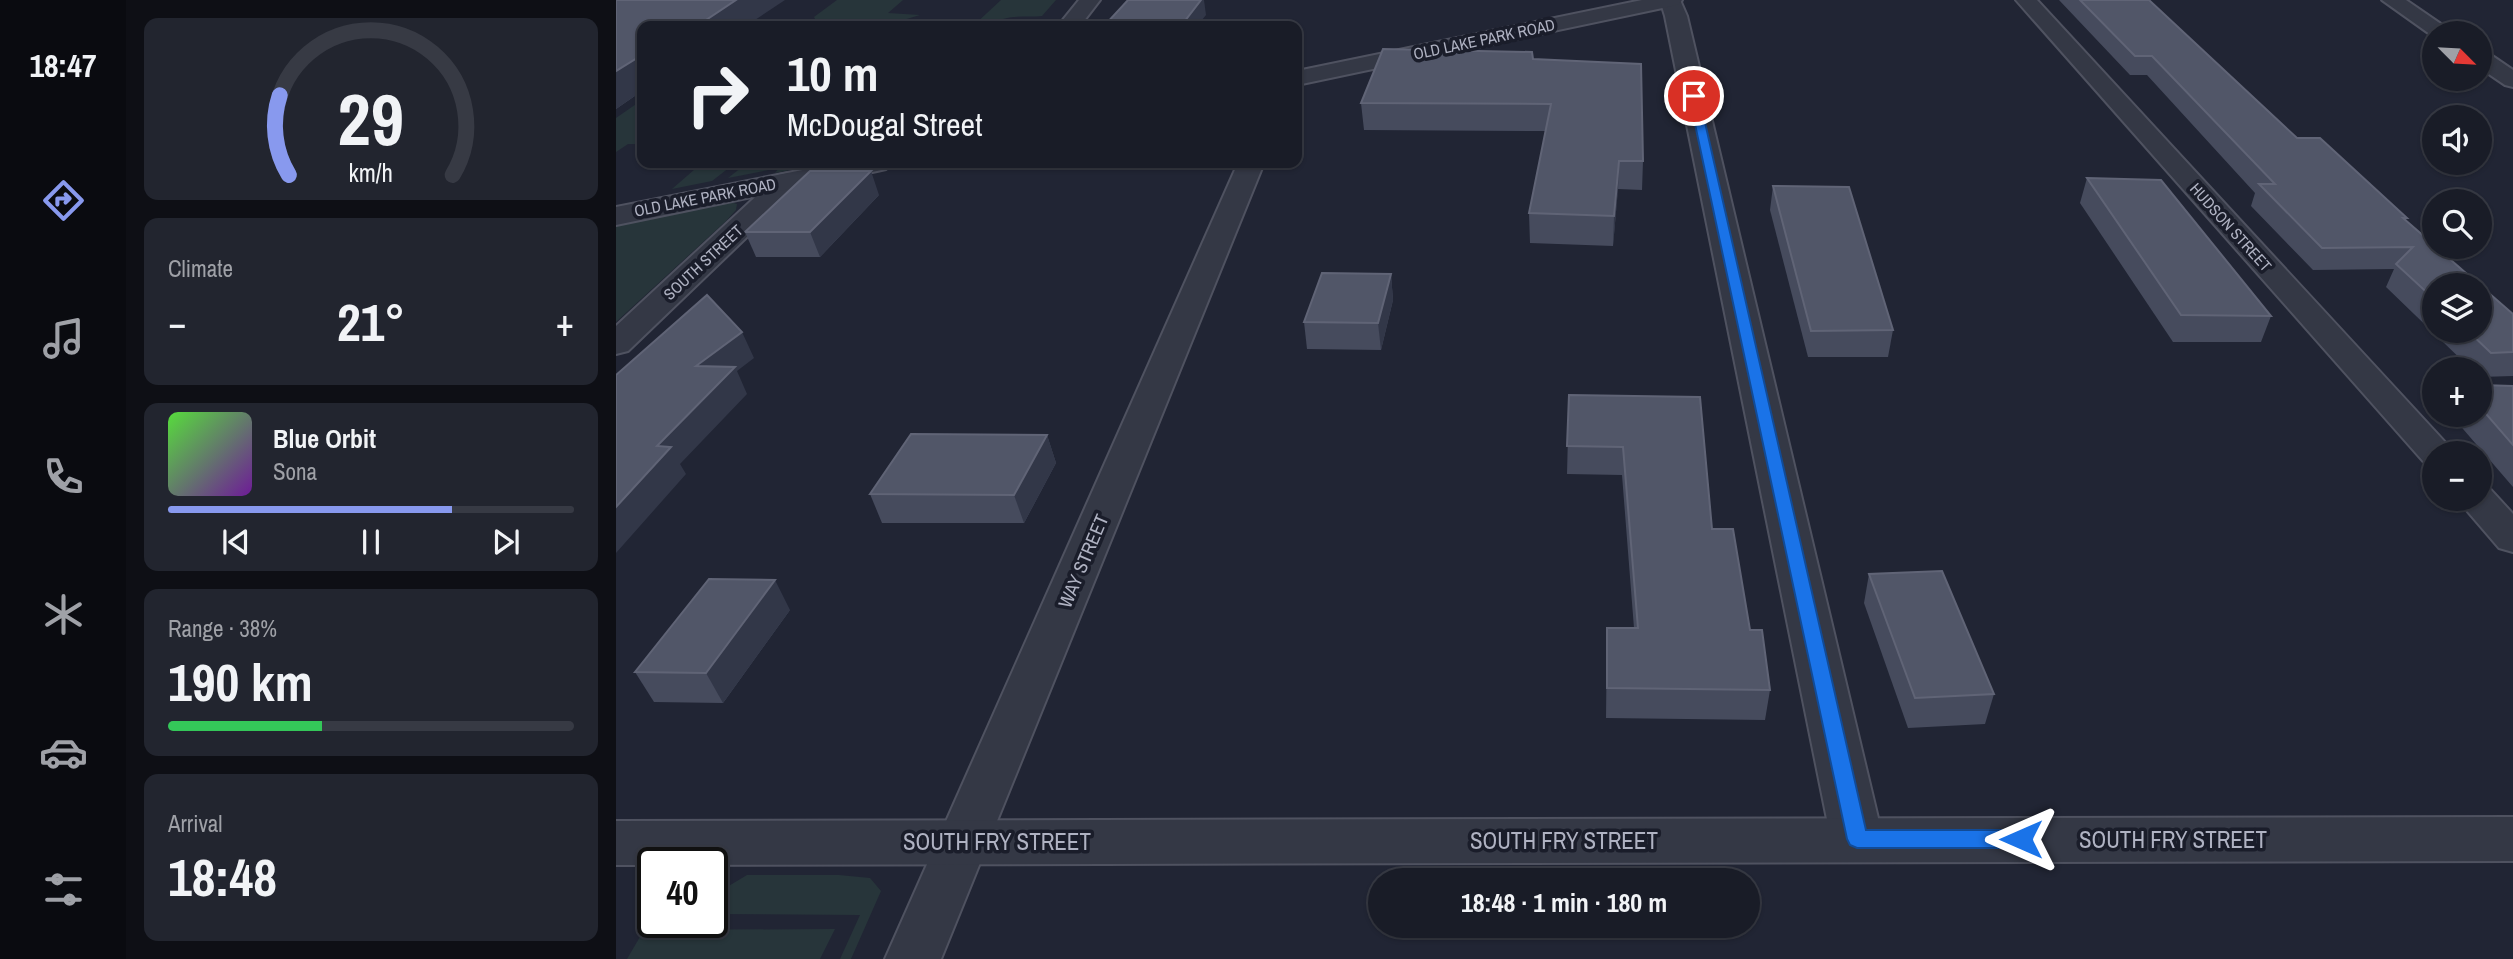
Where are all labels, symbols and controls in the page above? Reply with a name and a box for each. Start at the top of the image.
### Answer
street label: OLD LAKE PARK ROAD [1411,13,1557,65]
north arrow [2422,21,2492,91]
map controls [2422,21,2492,511]
text: 10 m [787,40,879,106]
text: 18:47 [29,44,97,87]
icon: right [672,49,763,140]
pin [1664,66,1724,126]
text: 29 [338,70,404,168]
icon: arrive [1675,77,1713,115]
text: McDougal Street [787,103,982,146]
button: sound [2422,105,2492,175]
text: km/h [349,156,393,190]
street label: OLD LAKE PARK ROAD [632,172,778,222]
icon: directions [39,176,88,225]
street label: HUDSON STREET [2185,178,2277,276]
button: search [2422,189,2492,259]
street label: SOUTH STREET [658,219,748,305]
text: Climate [168,253,233,284]
button: layers [2422,273,2492,343]
text: 21° [337,287,405,357]
text: − [168,297,186,348]
text: + [556,297,574,348]
icon: music [39,314,88,363]
button: + [2422,357,2492,427]
text: Blue Orbit [273,421,376,456]
button: − [2422,441,2492,511]
icon: phone [39,452,88,501]
text: Sona [273,456,317,487]
street label: WAY STREET [1052,510,1115,612]
icon: previous [217,523,255,561]
icon: pause [352,523,390,561]
icon: next [487,523,525,561]
icon: climate [39,590,88,639]
text: Range · 38% [168,613,277,644]
text: 190 km [168,647,313,717]
icon: car [39,728,88,777]
position arrow [1984,802,2058,876]
text: Arrival [168,808,223,839]
street label: SOUTH FRY STREET [2079,824,2267,855]
street label: SOUTH FRY STREET [1470,825,1658,856]
street label: SOUTH FRY STREET [903,826,1091,857]
text: 18:48 [168,842,277,912]
speed limit sign: 40 [637,847,728,938]
icon: filters [39,865,88,914]
text: 18:48 · 1 min · 180 m [1461,885,1667,920]

